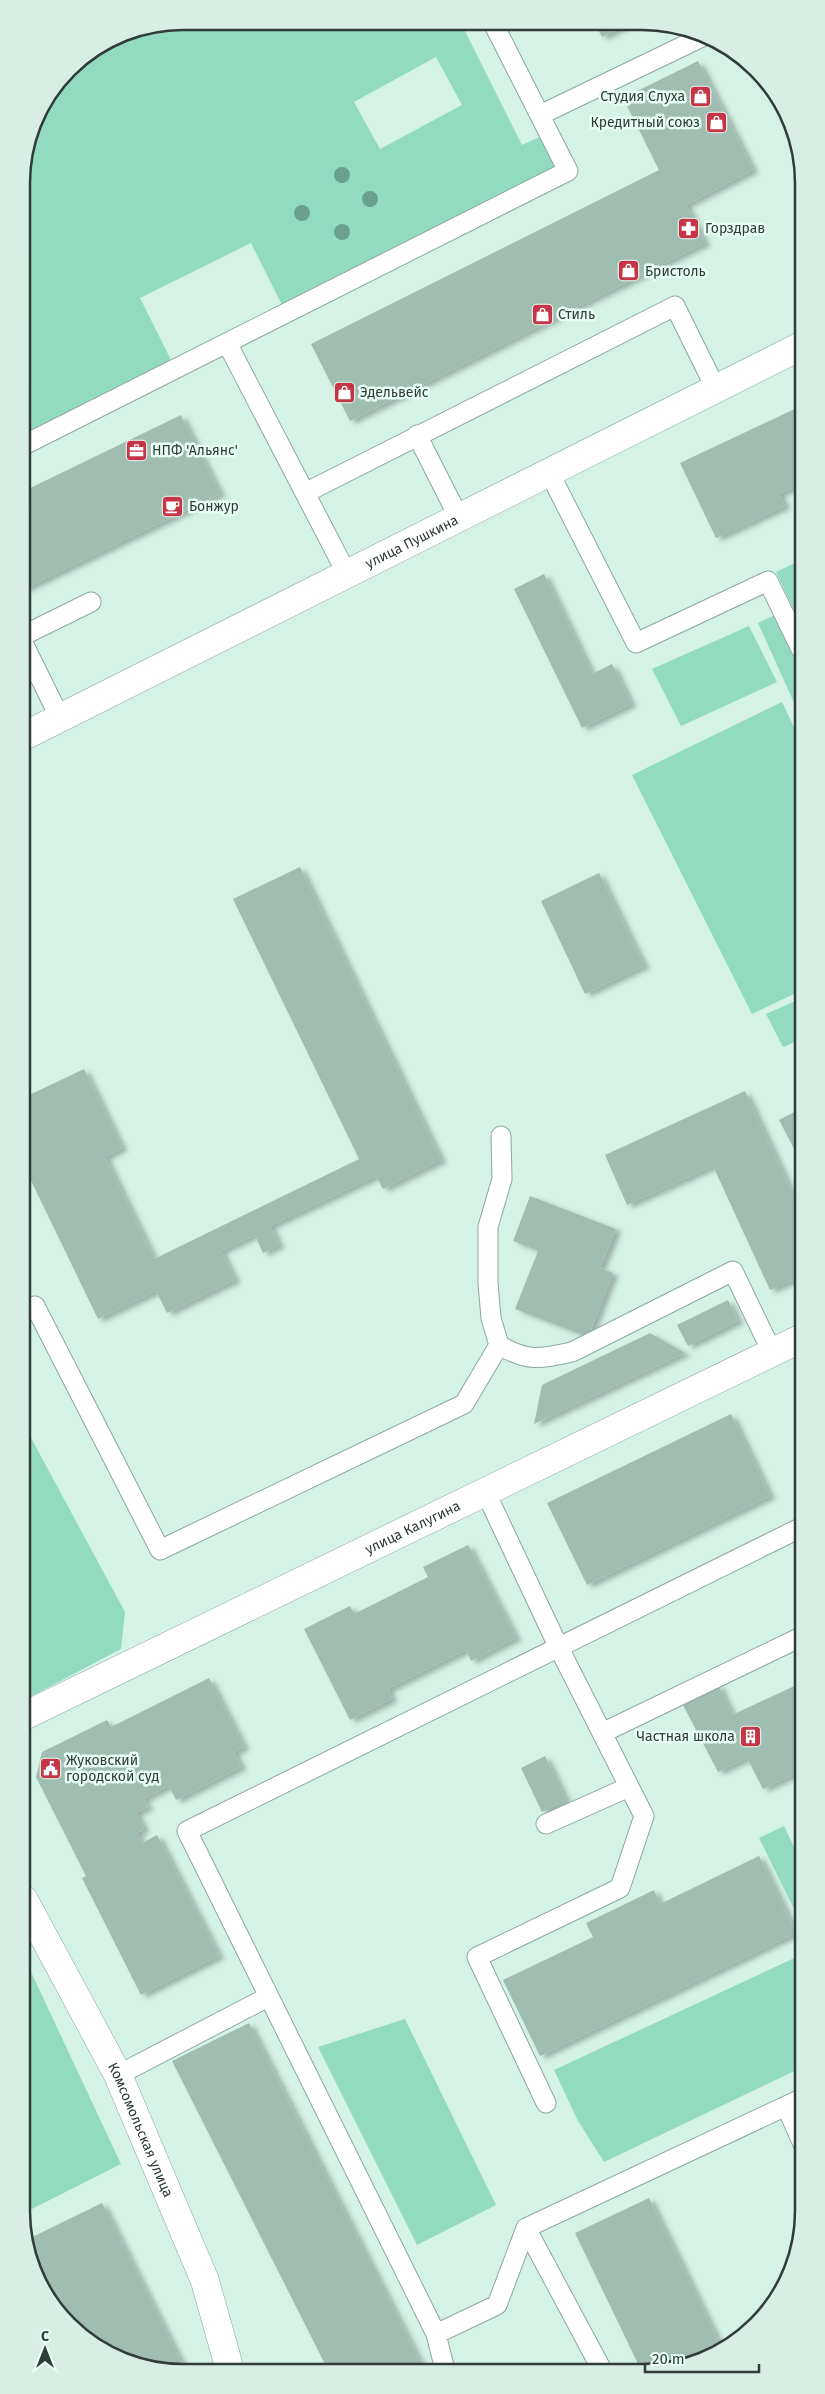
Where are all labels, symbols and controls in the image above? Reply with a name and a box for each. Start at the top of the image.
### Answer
shop icon: Студия Слуха [689,84,713,108]
place label: Студия Слуха [600,88,685,105]
shop icon: Кредитный союз [704,110,728,134]
place label: Кредитный союз [591,114,700,131]
pharmacy icon: Горздрав [677,216,701,240]
place label: Горздрав [705,220,765,237]
shop icon: Бристоль [617,259,641,283]
place label: Бристоль [645,263,706,280]
shop icon: Стиль [530,302,554,326]
place label: Стиль [558,306,595,323]
shop icon: Эдельвейс [332,380,356,404]
place label: Эдельвейс [360,384,429,401]
office icon: НПФ 'Альянс' [124,438,148,462]
place label: НПФ 'Альянс' [152,442,238,459]
cafe icon: Бонжур [161,494,185,518]
place label: Бонжур [189,498,239,515]
street label: улица Пушкина [363,511,461,572]
street label: улица Калугина [362,1497,463,1558]
building icon: Частная школа [739,1724,763,1748]
place label: Частная школа [636,1728,735,1745]
place label: Жуковский городской суд [66,1752,160,1785]
public building icon: Жуковский городской суд [38,1756,62,1780]
street label: Комсомольская улица [104,2060,177,2200]
north arrow [20,2324,70,2374]
text: С [41,2328,49,2345]
scale bar [645,2342,759,2374]
text: 20 m [652,2350,685,2368]

